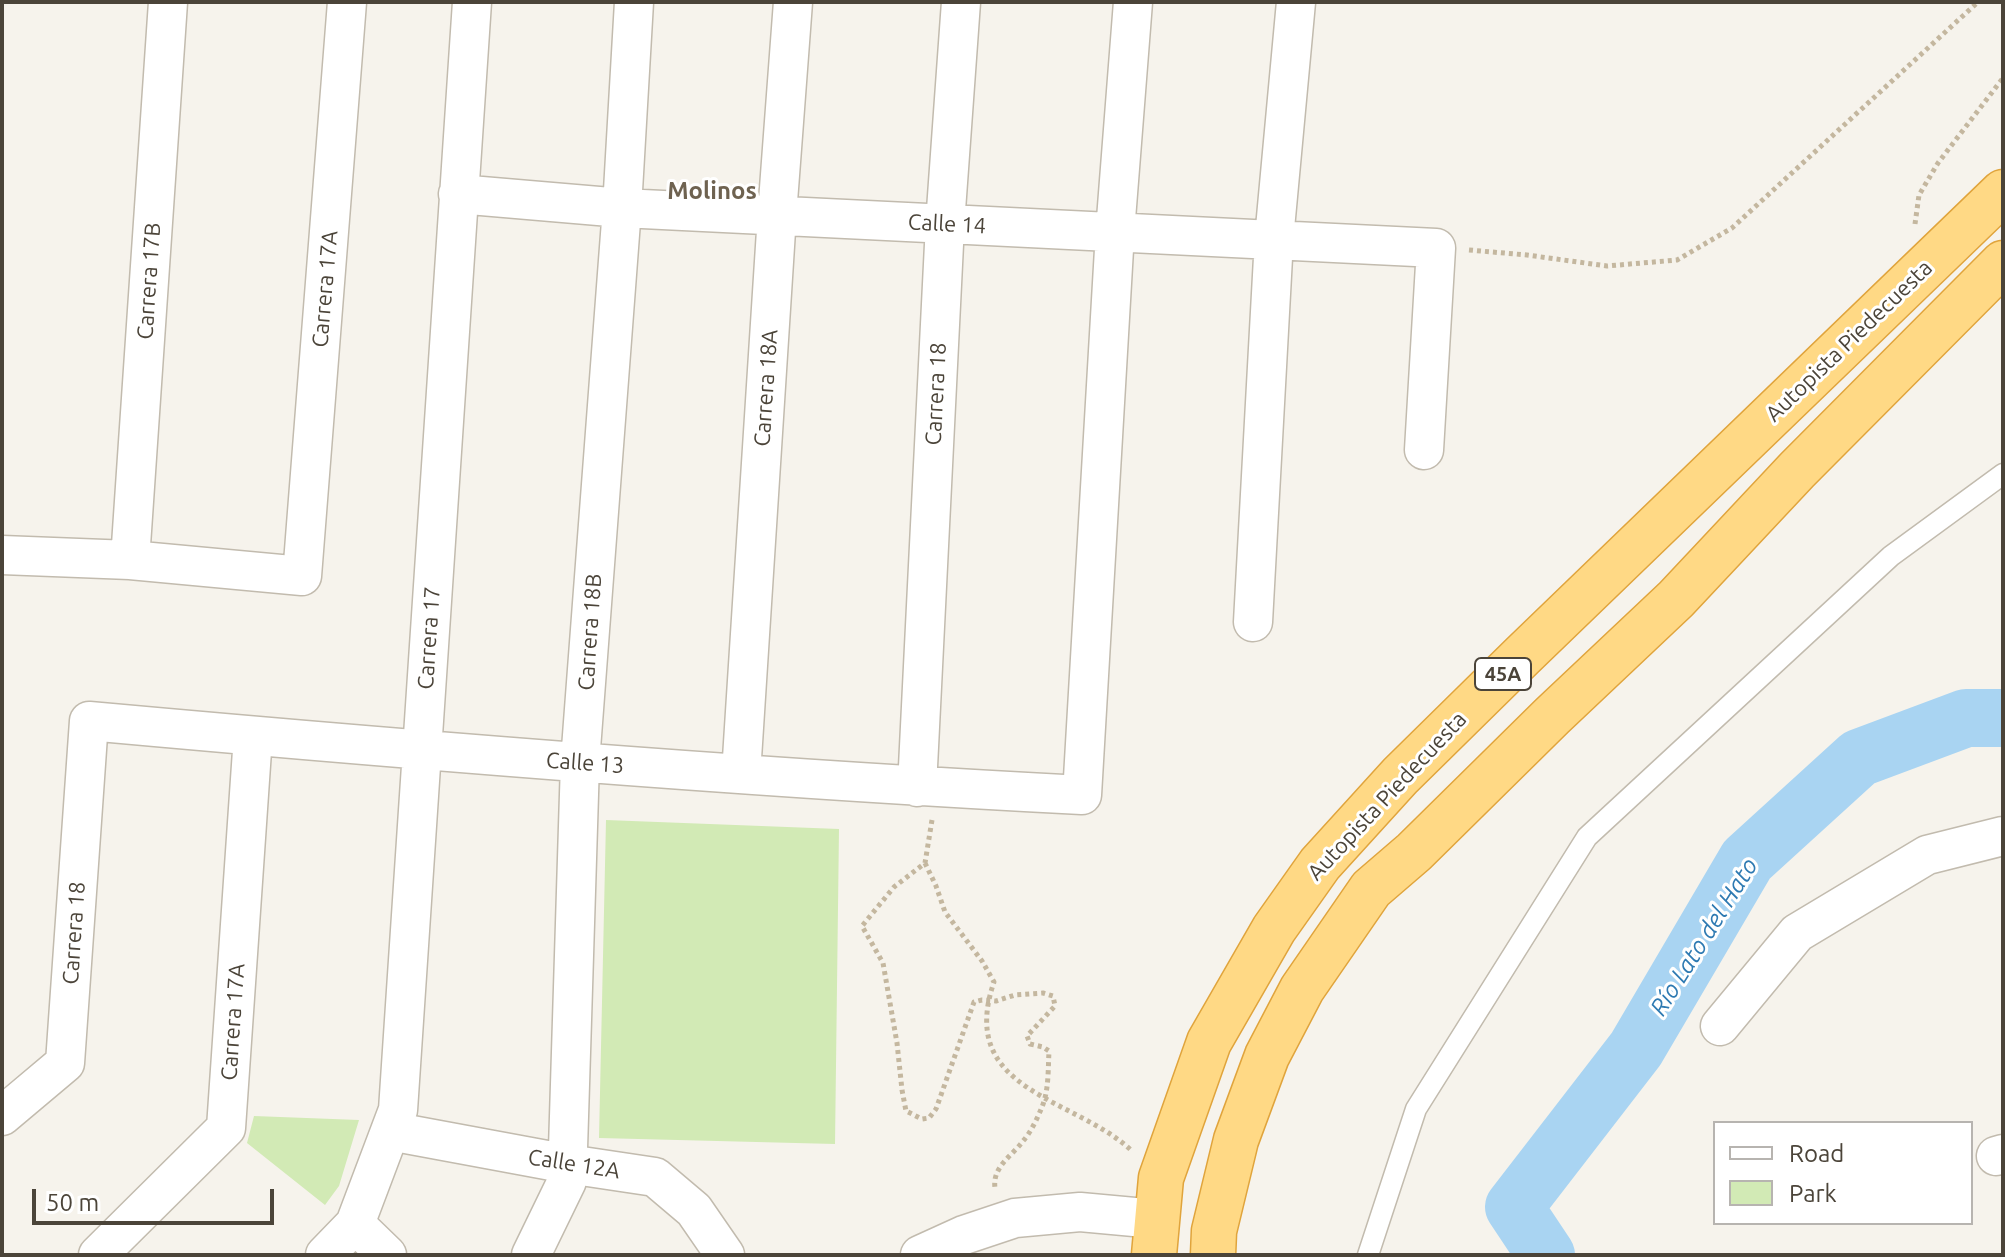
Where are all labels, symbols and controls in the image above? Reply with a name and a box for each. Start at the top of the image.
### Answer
district label: Molinos [667,177,757,205]
street label: Calle 14 [907,209,987,239]
street label: Carrera 17B [132,222,166,340]
street label: Carrera 17A [307,229,343,349]
street label: Autopista Piedecuesta [1760,255,1938,427]
street label: Carrera 18A [749,329,783,447]
street label: Carrera 18 [920,342,952,446]
street label: Carrera 18B [573,573,607,691]
street label: Carrera 17 [412,586,446,690]
road number: 45A [1475,658,1531,690]
street label: Autopista Piedecuesta [1302,706,1472,886]
street label: Calle 13 [545,747,625,779]
water label: Río Lato del Hato [1644,853,1764,1021]
street label: Carrera 18 [57,881,91,985]
street label: Carrera 17A [216,963,250,1081]
legend [1713,1121,1973,1225]
text: Road [1789,1140,1844,1167]
street label: Calle 12A [526,1144,622,1184]
scale bar [36,1173,278,1223]
text: Park [1789,1180,1837,1207]
text: 50 m [46,1189,99,1216]

